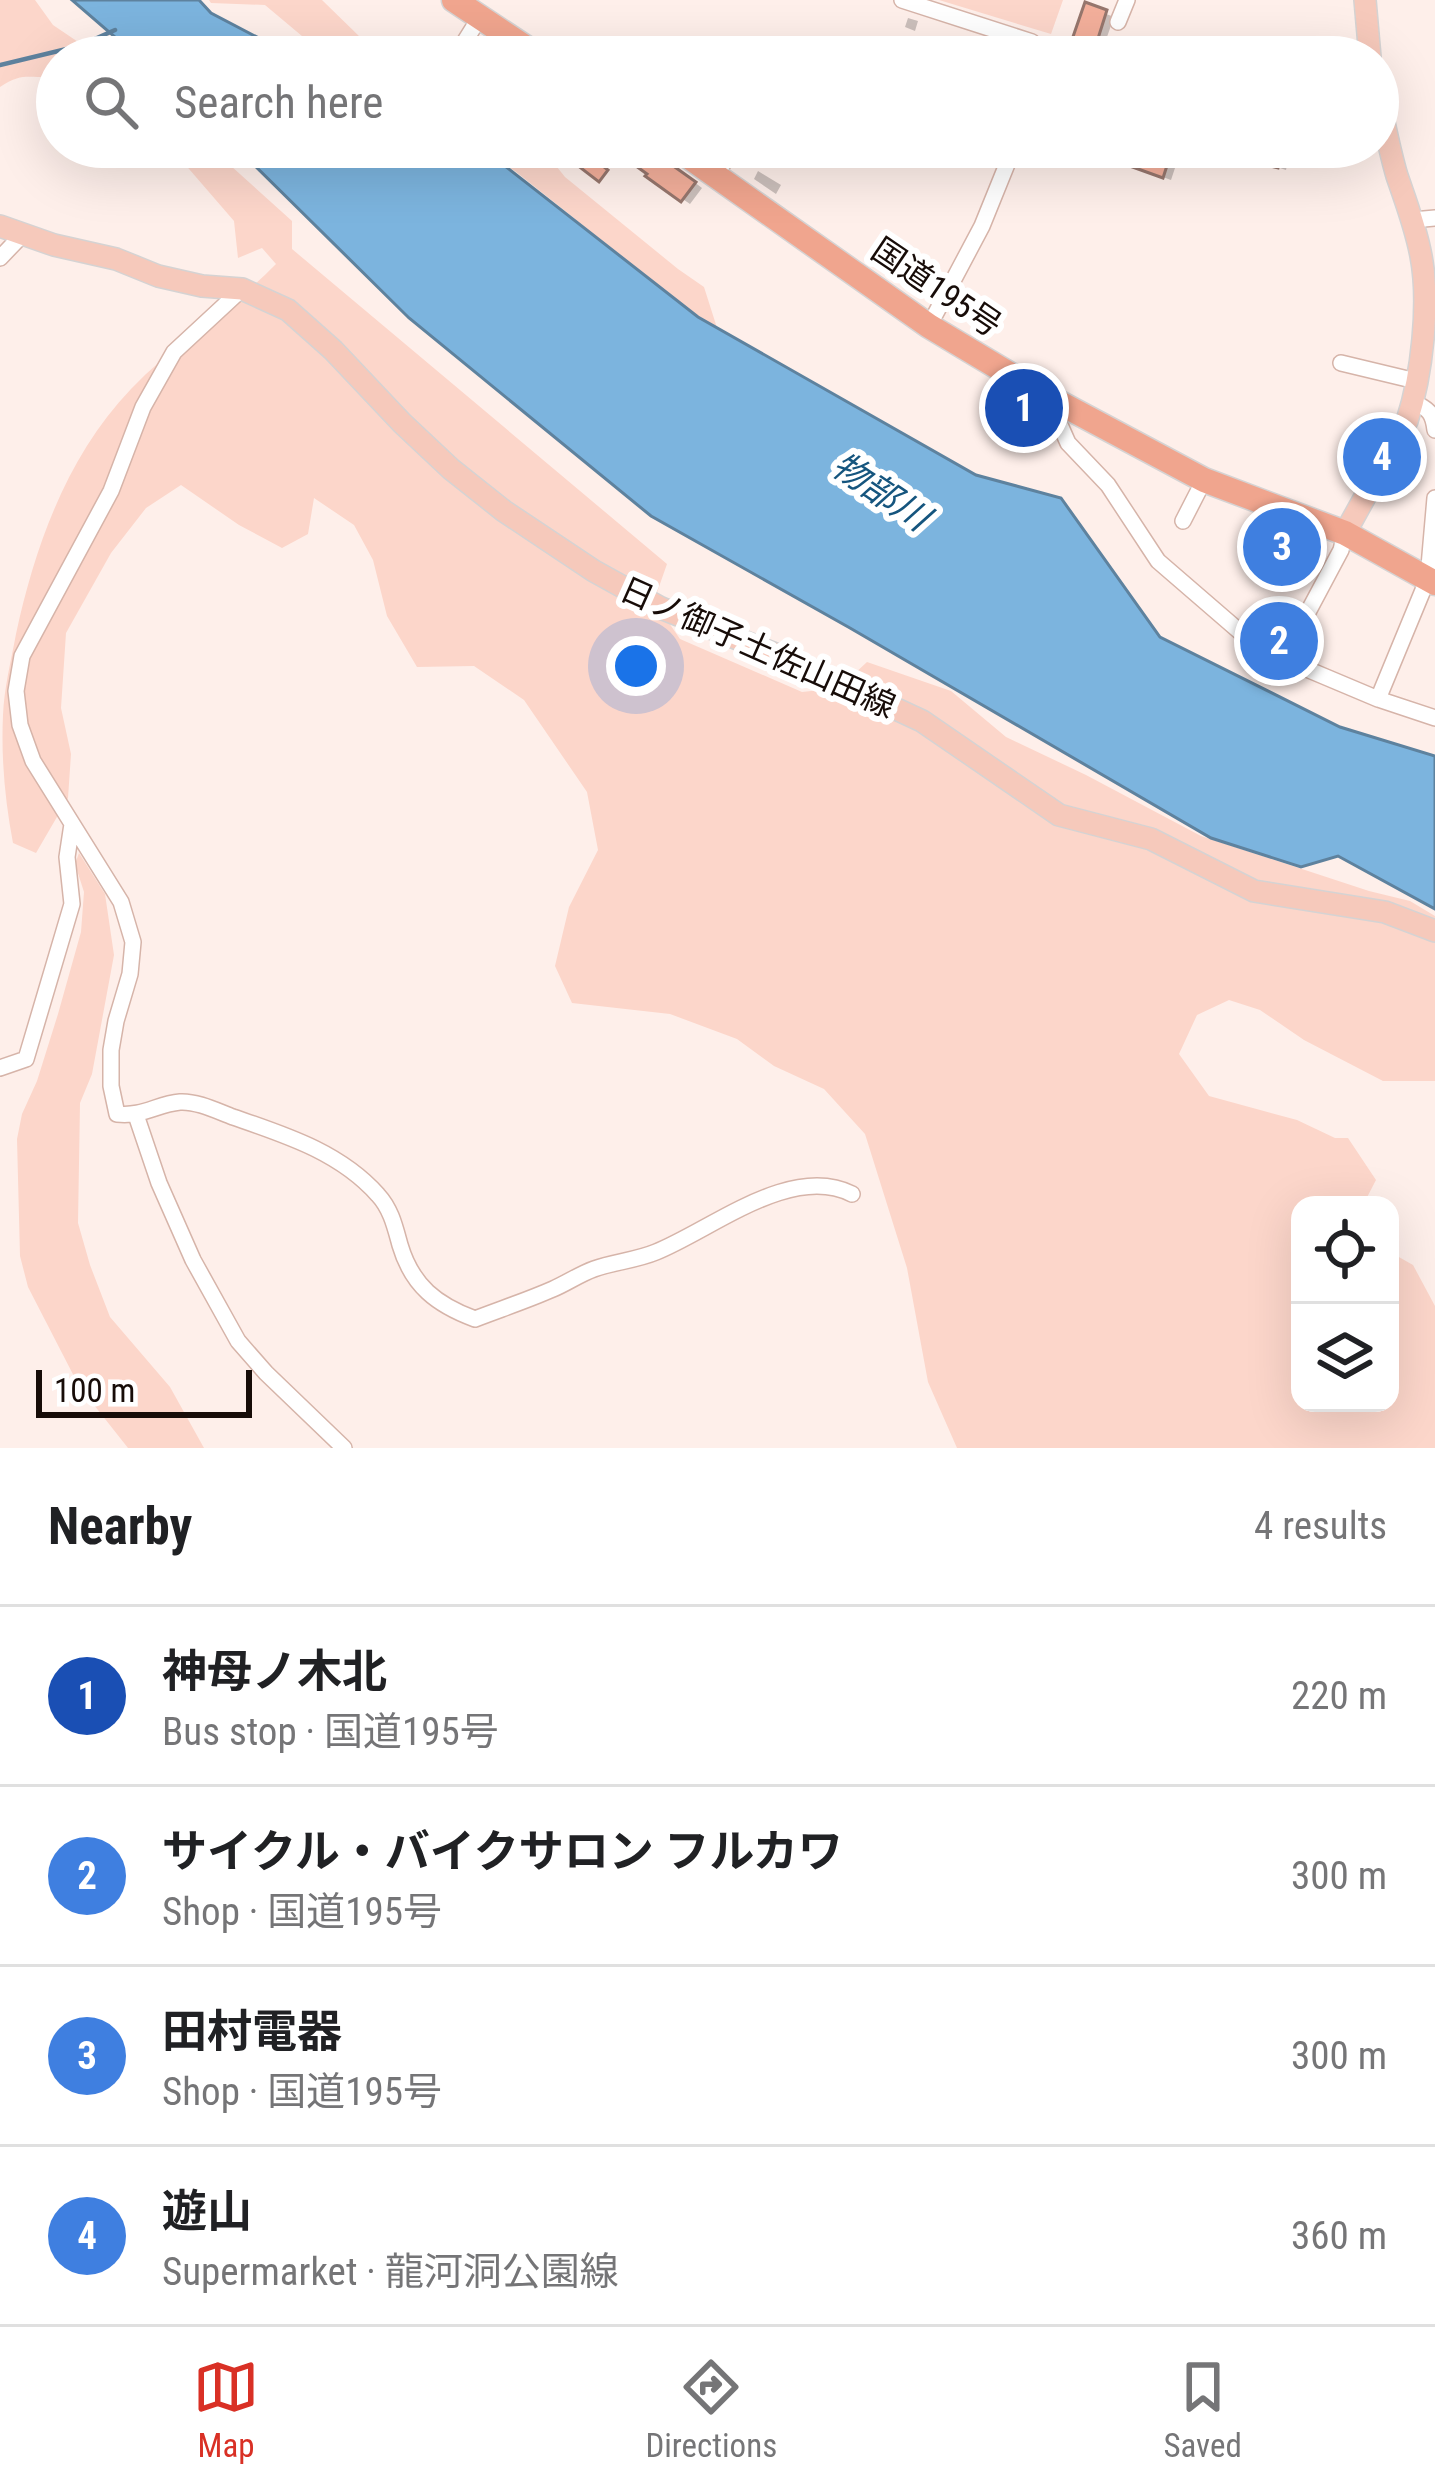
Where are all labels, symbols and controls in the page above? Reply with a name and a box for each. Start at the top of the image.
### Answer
search box [36,36,1399,168]
icon: search [78,69,144,135]
text: Search here [174,76,383,129]
street label: 国道195号 [865,230,1009,345]
pin: 1 [985,363,1063,453]
pin: 4 [1343,412,1421,502]
water label: 物部川 [824,444,940,542]
pin: 3 [1243,502,1321,592]
street label: 日ノ御子土佐山田線 [614,569,901,726]
pin: 2 [1240,596,1318,686]
your location [606,636,666,696]
map controls [1291,1196,1399,1412]
button: locate [1291,1196,1399,1304]
button: layers [1291,1304,1399,1412]
scale bar [36,1364,252,1417]
text: 100 m [54,1371,135,1410]
text: Nearby [48,1497,192,1556]
text: 4 results [1254,1503,1387,1549]
text: 神母ノ木北 [162,1645,387,1698]
text: 1 [77,1673,97,1719]
text: 220 m [1291,1673,1387,1719]
text: Bus stop · 国道195号 [162,1709,499,1755]
text: サイクル・バイクサロン フルカワ [162,1825,843,1878]
text: 2 [77,1853,97,1899]
text: 300 m [1291,1853,1387,1899]
text: Shop · 国道195号 [162,1889,442,1935]
text: 田村電器 [162,2005,342,2058]
text: 3 [77,2033,97,2079]
text: 300 m [1291,2033,1387,2079]
text: Shop · 国道195号 [162,2069,442,2115]
text: 遊山 [162,2185,252,2238]
text: 4 [77,2213,97,2259]
text: 360 m [1291,2213,1387,2259]
text: Supermarket · 龍河洞公園線 [162,2249,619,2295]
tab: Map [193,2354,259,2465]
tab: Directions [645,2354,777,2465]
tab: Saved [1163,2354,1242,2465]

